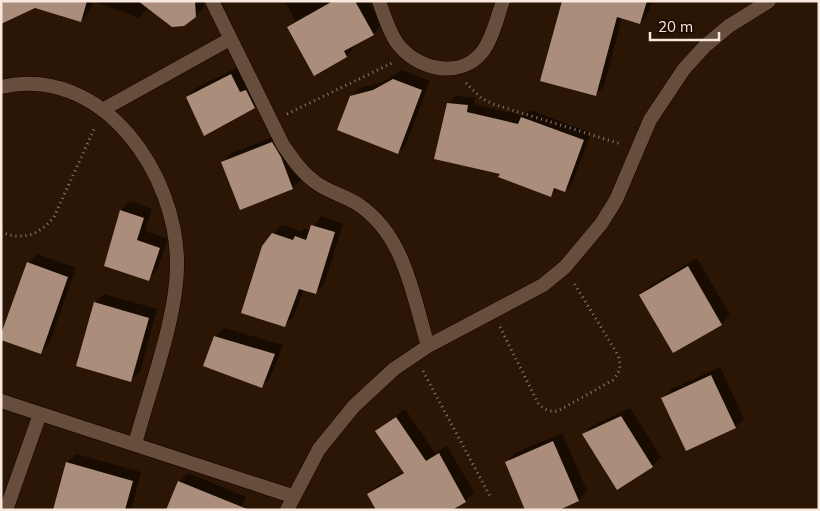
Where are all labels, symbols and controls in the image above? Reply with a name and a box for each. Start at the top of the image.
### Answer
scale bar [650,10,719,42]
text: 20 m [658,17,693,36]

